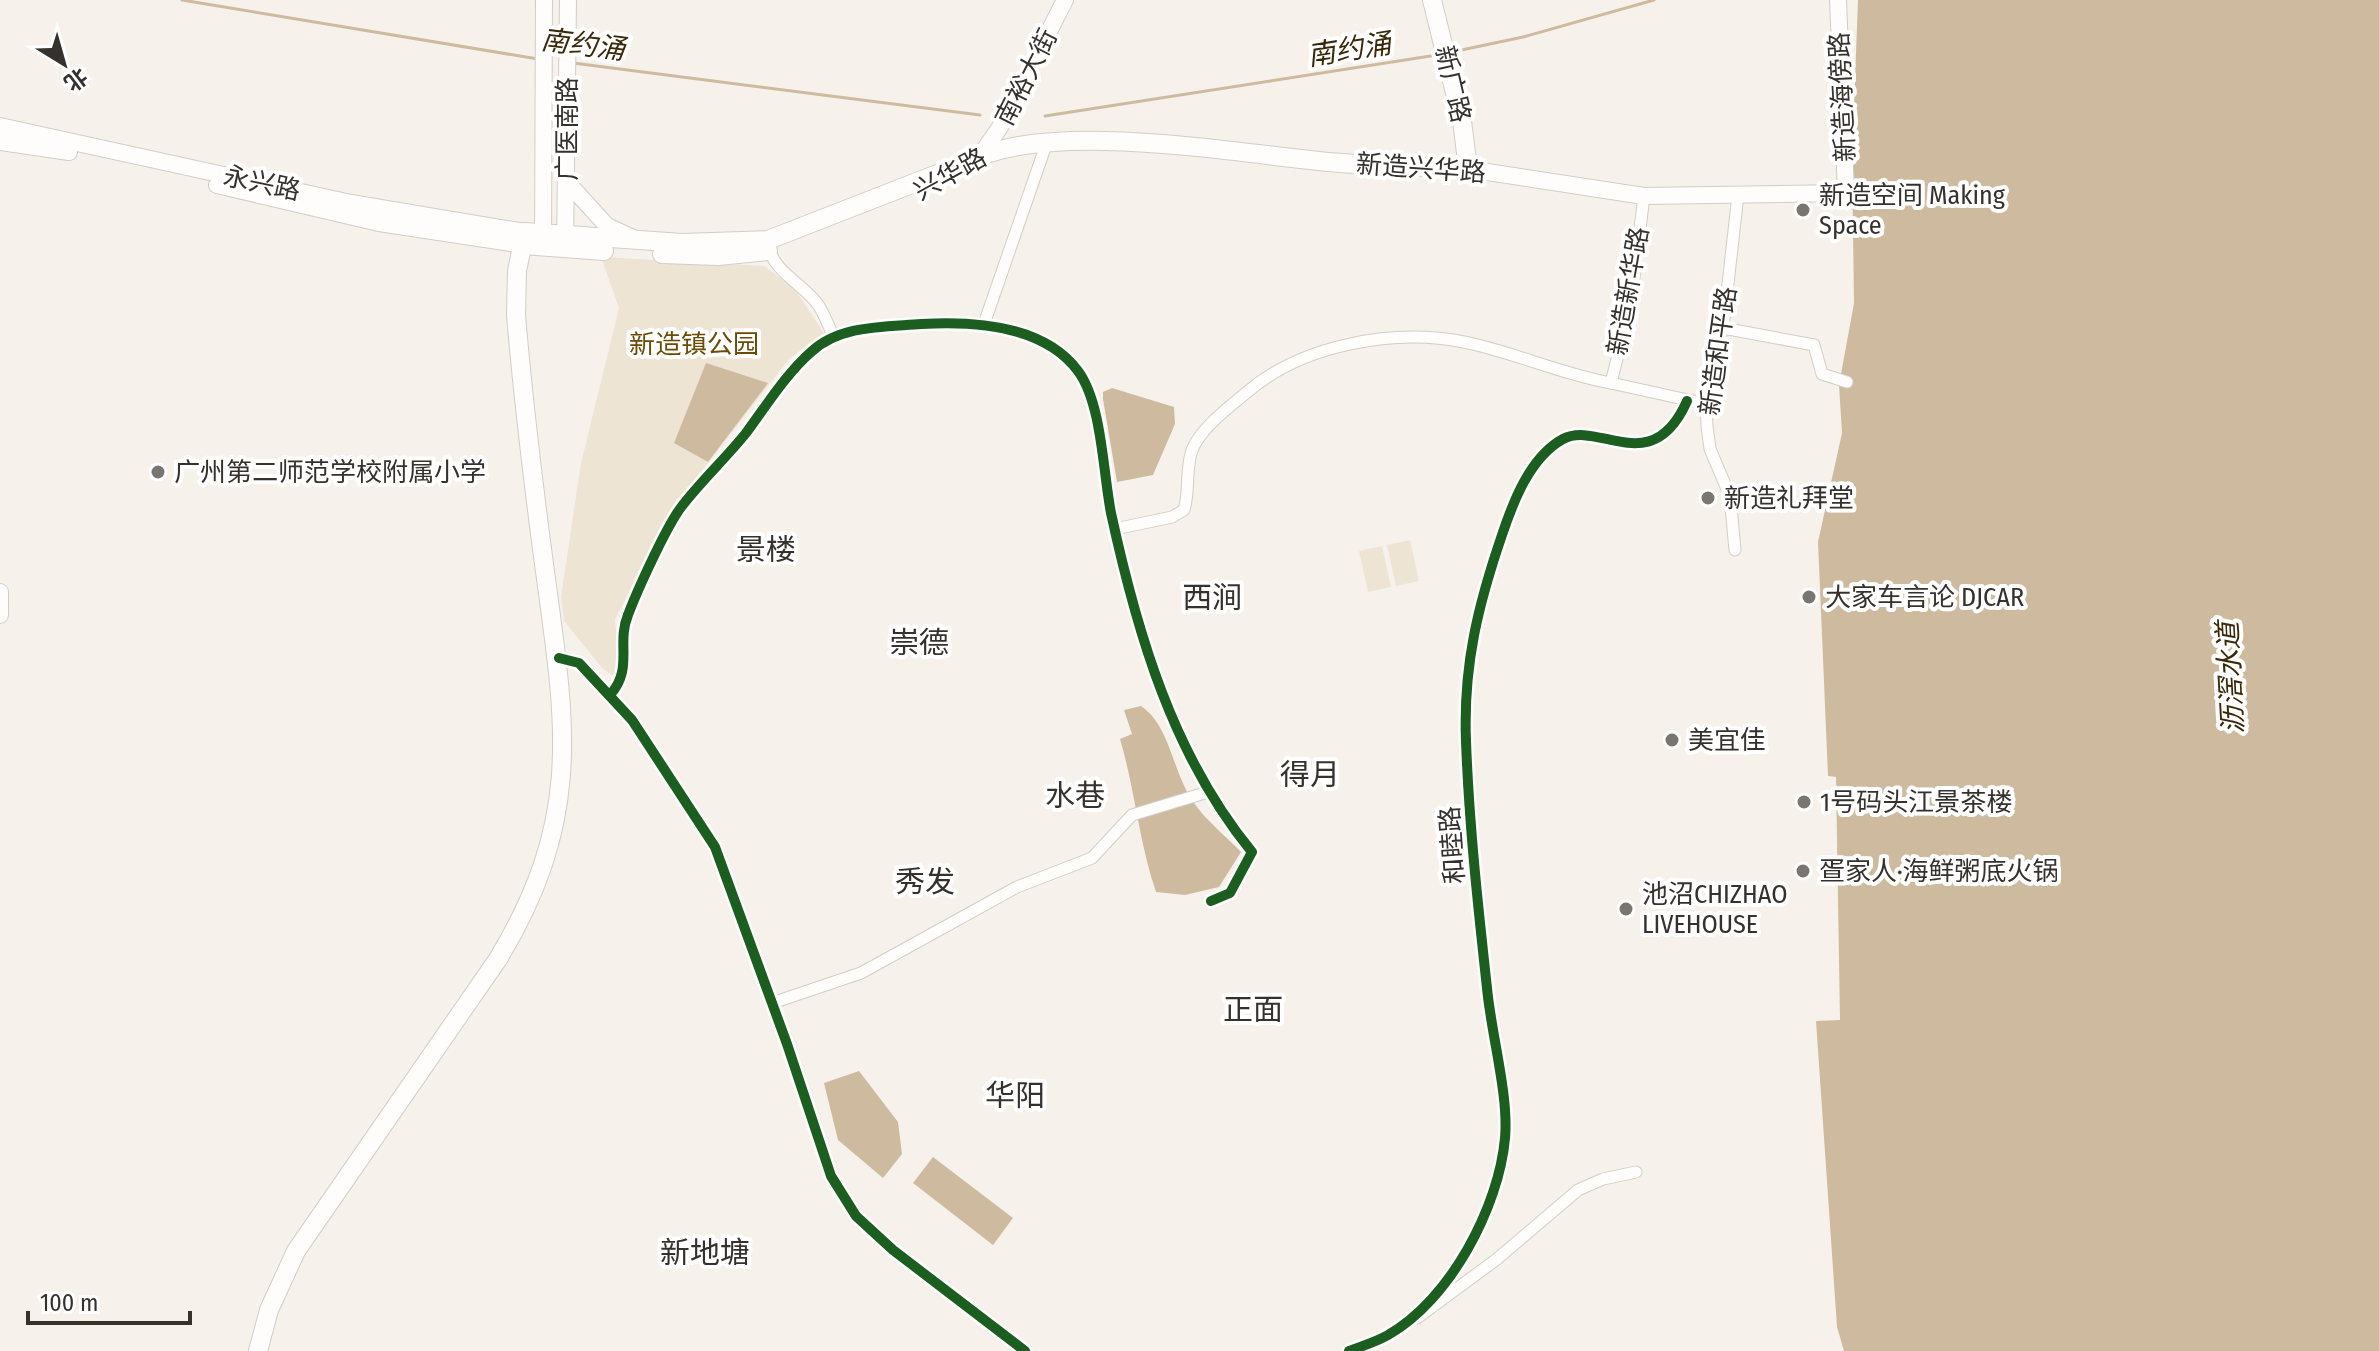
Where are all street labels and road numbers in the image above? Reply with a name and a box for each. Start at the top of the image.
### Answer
street label: 南裕大街 [989,24,1064,131]
street label: 新造海傍路 [1824,31,1861,163]
street label: 新广路 [1429,43,1476,126]
street label: 广医南路 [552,77,583,181]
street label: 兴华路 [909,142,992,207]
street label: 新造兴华路 [1355,149,1487,188]
street label: 永兴路 [221,160,303,207]
street label: 新造新华路 [1602,224,1655,358]
street label: 新造和平路 [1694,285,1743,418]
street label: 和睦路 [1434,805,1471,885]

